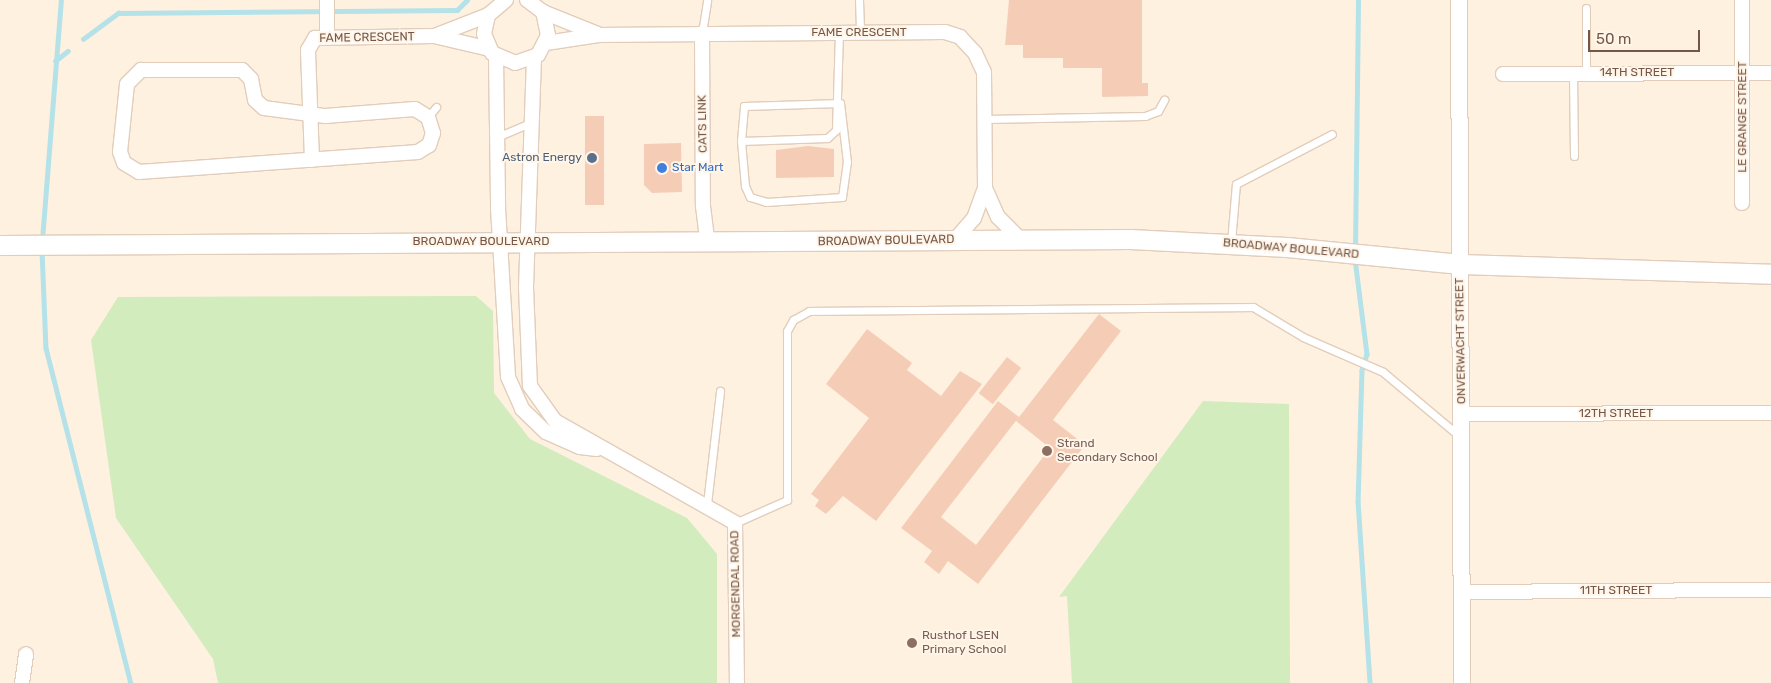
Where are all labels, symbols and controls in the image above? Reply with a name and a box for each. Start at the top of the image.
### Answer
scale bar [1591,20,1704,52]
street label: FAME CRESCENT [811,26,907,40]
street label: FAME CRESCENT [319,30,415,46]
text: 50 m [1596,30,1631,48]
street label: LE GRANGE STREET [1736,61,1750,173]
street label: 14TH STREET [1600,66,1674,80]
street label: CATS LINK [695,95,711,153]
place label: Astron Energy [502,151,582,165]
marker: Astron Energy [586,152,598,164]
place label: Star Mart [672,161,724,175]
marker: Star Mart [656,162,668,174]
street label: BROADWAY BOULEVARD [817,233,955,249]
street label: BROADWAY BOULEVARD [412,235,550,249]
street label: BROADWAY BOULEVARD [1222,236,1360,262]
street label: ONVERWACHT STREET [1453,278,1469,404]
street label: 12TH STREET [1579,407,1653,421]
place label: Strand Secondary School [1057,437,1158,465]
marker: Strand Secondary School [1041,445,1053,457]
street label: MORGENDAL ROAD [728,530,744,638]
street label: 11TH STREET [1580,584,1652,598]
place label: Rusthof LSEN Primary School [922,629,1007,657]
marker: Rusthof LSEN Primary School [906,637,918,649]

